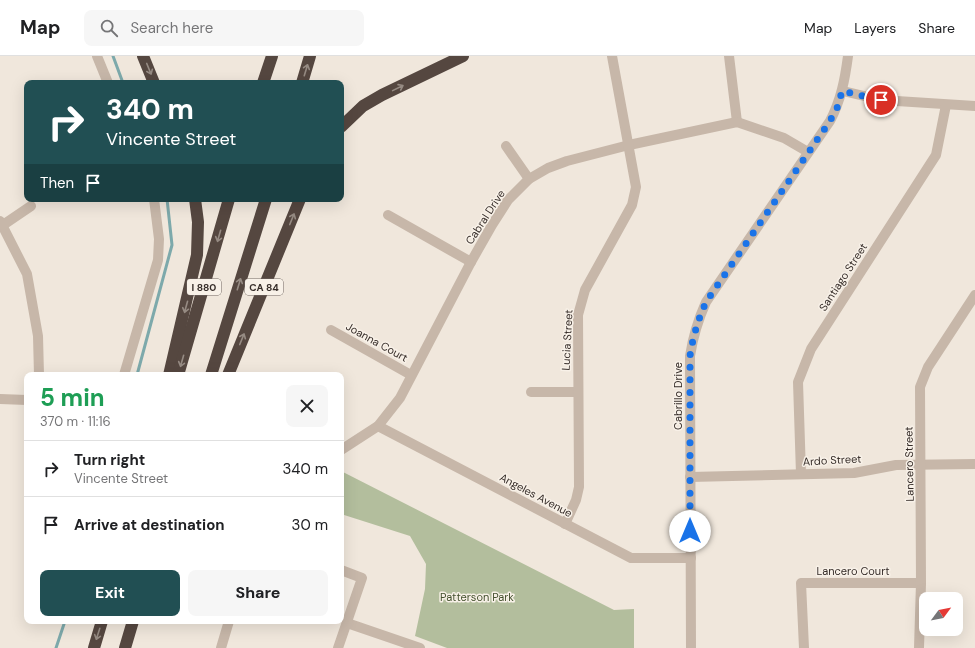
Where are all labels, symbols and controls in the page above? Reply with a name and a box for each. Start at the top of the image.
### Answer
search box [84,10,364,46]
text: Map [20,15,60,40]
icon: search [98,17,120,39]
text: Search here [130,18,213,38]
text: Map [804,19,832,37]
text: Layers [854,19,896,37]
text: Share [918,19,955,37]
one-way arrow [145,63,153,75]
one-way arrow [303,63,310,76]
pin [864,83,898,117]
one-way arrow [391,84,403,91]
icon: arrive [870,89,892,111]
text: 340 m [106,91,194,128]
icon: right [40,96,92,148]
text: Vincente Street [106,127,236,151]
icon: arrive [82,172,104,194]
text: Then [40,173,74,193]
street label: Cabral Drive [462,187,508,247]
one-way arrow [288,213,296,225]
one-way arrow [215,230,222,243]
street label: Santiago Street [816,240,870,314]
one-way arrow [236,278,243,291]
road number: I 880 [187,279,221,295]
road number: CA 84 [245,279,283,295]
one-way arrow [181,300,189,313]
street label: Lucia Street [558,309,576,371]
street label: Joanna Court [344,319,410,365]
one-way arrow [239,333,247,345]
one-way arrow [178,355,185,368]
street label: Cabrillo Drive [671,362,685,430]
text: 5 min [40,382,105,413]
button: close [286,385,328,427]
text: 370 m · 11:16 [40,413,111,430]
street label: Lancero Street [901,426,917,502]
text: Turn right [74,450,145,470]
street label: Ardo Street [802,451,862,469]
icon: right [40,458,62,480]
text: 340 m [282,459,328,479]
text: Vincente Street [74,470,168,487]
street label: Angeles Avenue [497,470,575,520]
position arrow [669,510,711,552]
icon: arrive [40,514,62,536]
text: Arrive at destination [74,515,225,535]
text: 30 m [292,515,328,535]
street label: Lancero Court [816,564,890,578]
button: Exit [40,570,180,616]
button: Share [188,570,328,616]
park label: Patterson Park [440,590,514,604]
north arrow [919,592,963,636]
map controls [919,592,963,636]
one-way arrow [94,628,101,641]

